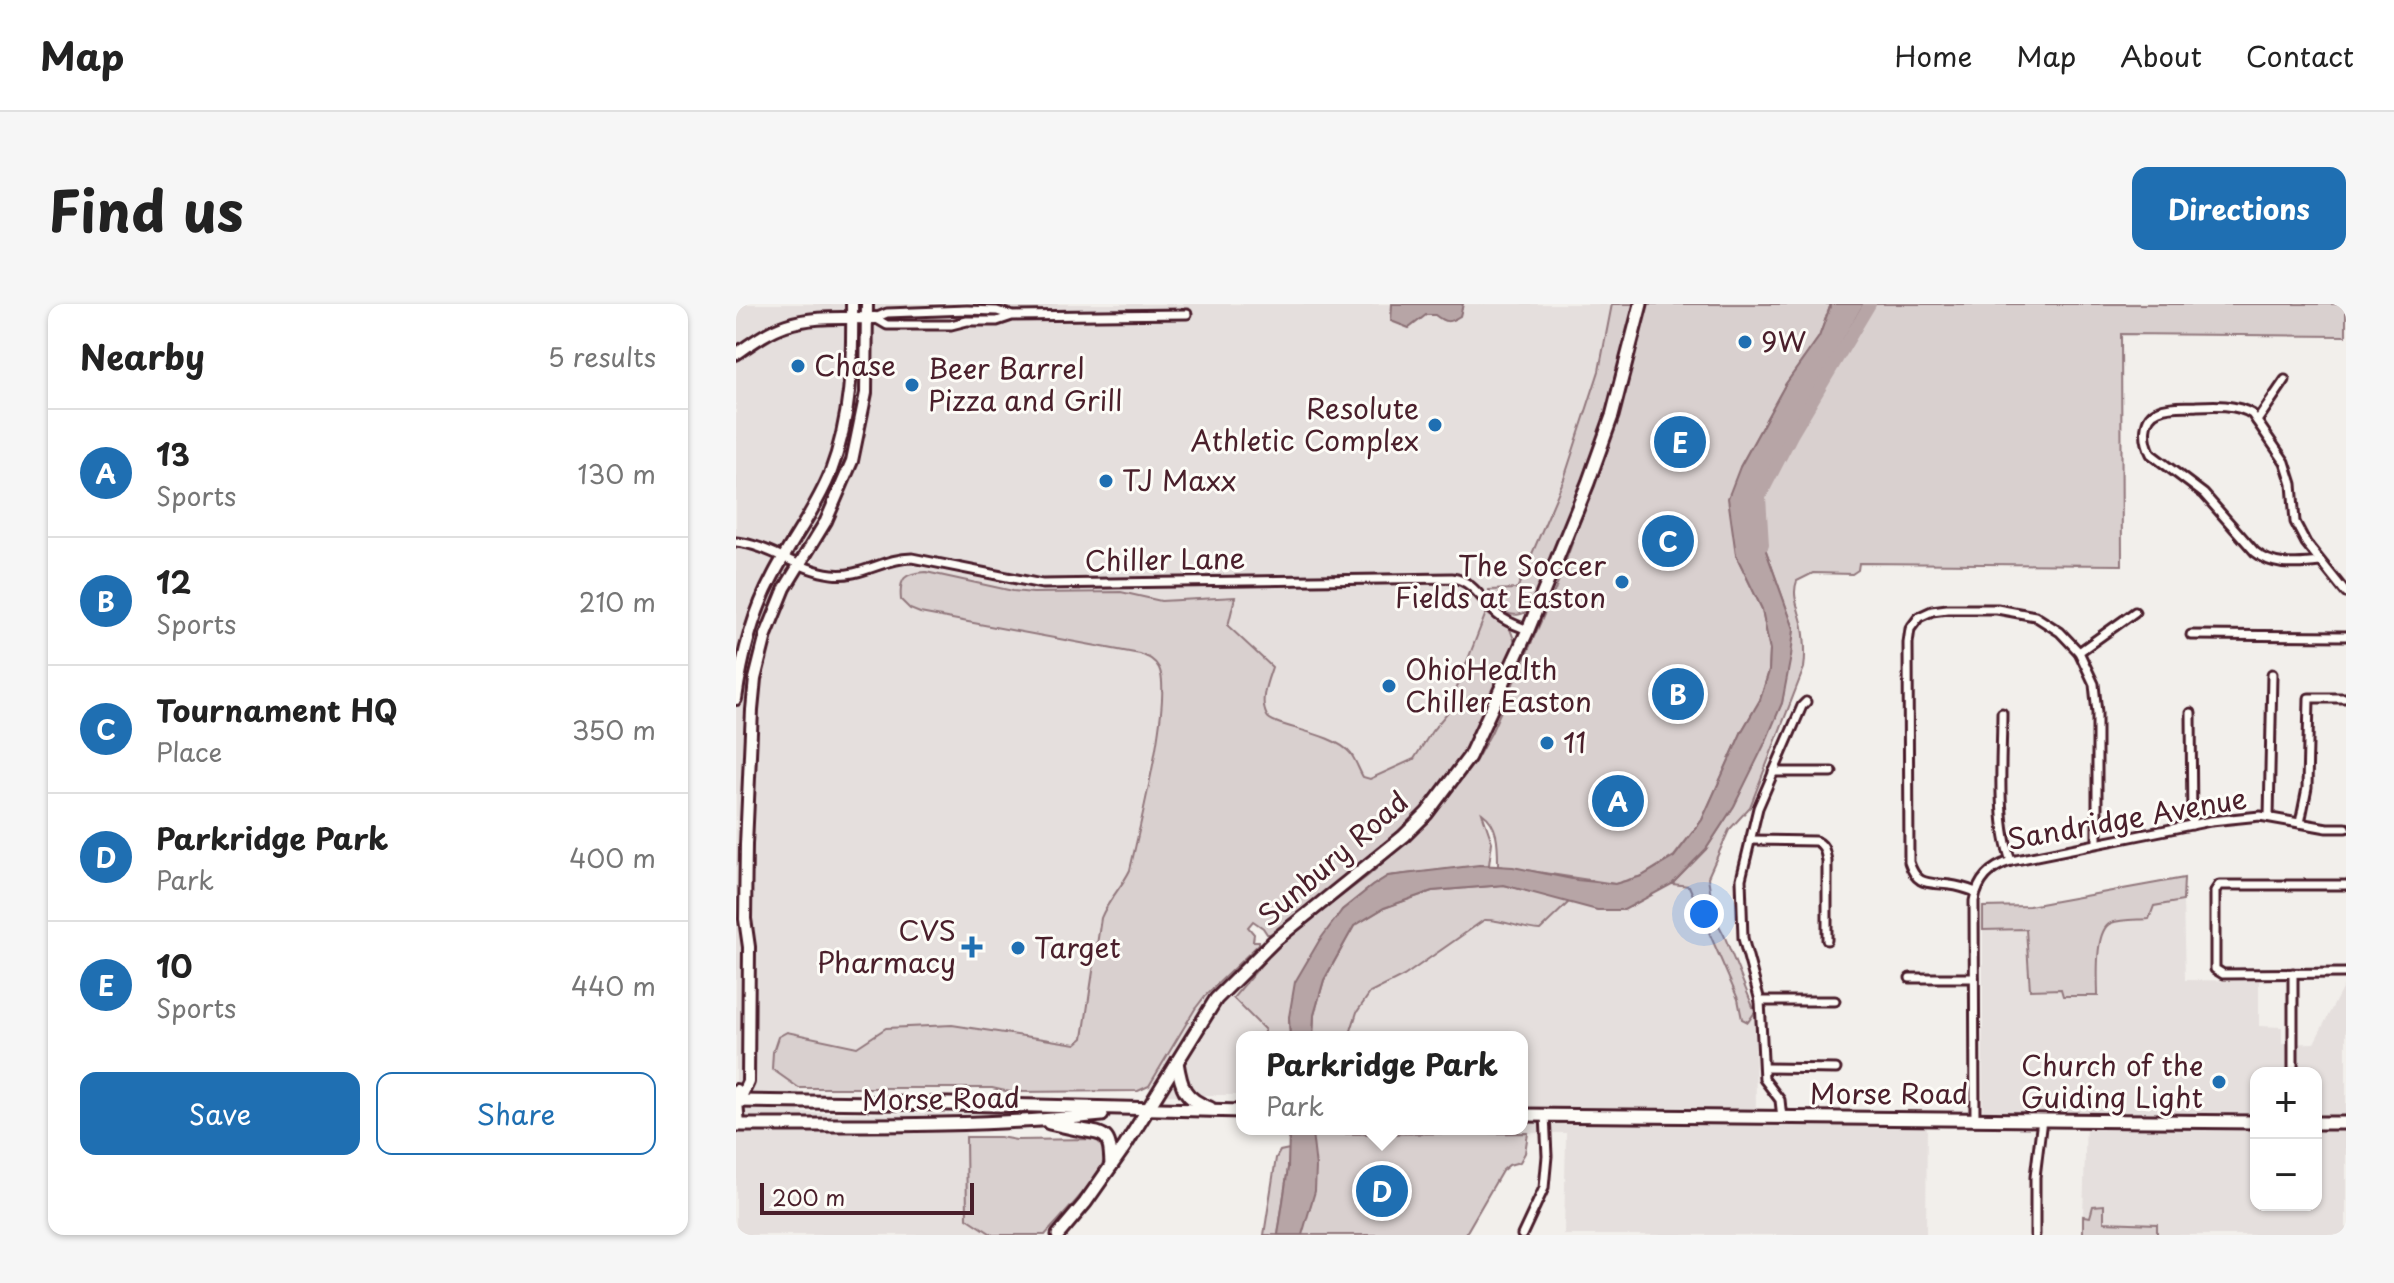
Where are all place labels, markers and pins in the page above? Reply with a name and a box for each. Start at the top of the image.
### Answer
place label: 9W [1761,319,1806,362]
marker: 9W [1736,333,1754,351]
place label: Chase [814,343,896,386]
place label: Beer Barrel Pizza and Grill [928,346,1123,421]
marker: Chase [789,357,807,375]
marker: Beer Barrel Pizza and Grill [903,376,921,394]
place label: Resolute Athletic Complex [1191,386,1419,461]
pin: E [1654,412,1706,472]
marker: Resolute Athletic Complex [1426,416,1444,434]
place label: TJ Maxx [1122,458,1236,501]
marker: TJ Maxx [1097,472,1115,490]
pin: C [1642,511,1694,571]
place label: The Soccer Fields at Easton [1395,543,1606,618]
marker: The Soccer Fields at Easton [1613,573,1631,591]
place label: OhioHealth Chiller Easton [1405,647,1592,722]
pin: B [1652,664,1704,724]
marker: OhioHealth Chiller Easton [1380,677,1398,695]
place label: 11 [1563,720,1586,763]
marker: 11 [1538,734,1556,752]
pin: A [1592,771,1644,831]
place label: CVS Pharmacy [817,908,956,983]
place label: Target [1034,925,1121,968]
marker: CVS Pharmacy [963,938,981,956]
marker: Target [1009,939,1027,957]
place label: Church of the Guiding Light [2021,1043,2203,1118]
marker: Church of the Guiding Light [2210,1073,2228,1091]
pin: D [1356,1161,1408,1221]

